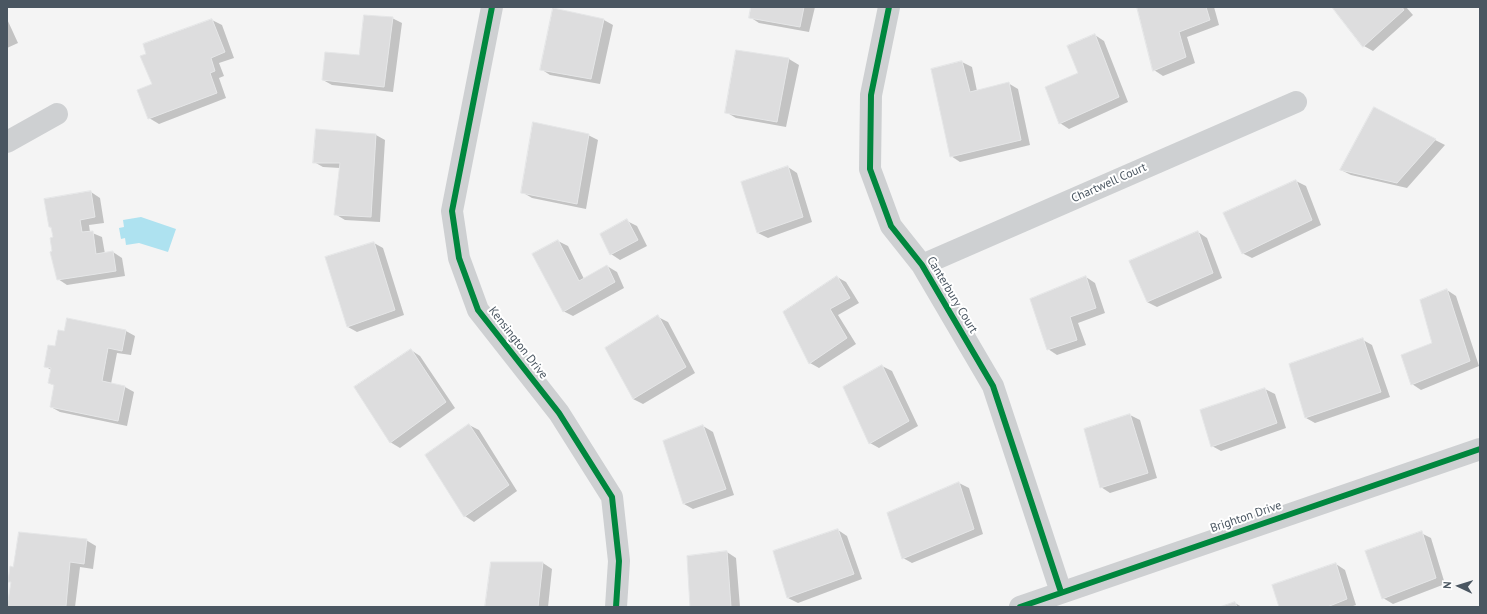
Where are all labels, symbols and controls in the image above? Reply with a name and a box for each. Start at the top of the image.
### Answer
street label: Chartwell Court [1069,160,1149,206]
street label: Canterbury Court [923,254,981,336]
street label: Kensington Drive [485,304,551,382]
street label: Brighton Drive [1209,498,1283,536]
north arrow [1439,566,1479,606]
text: N [1440,581,1454,589]

